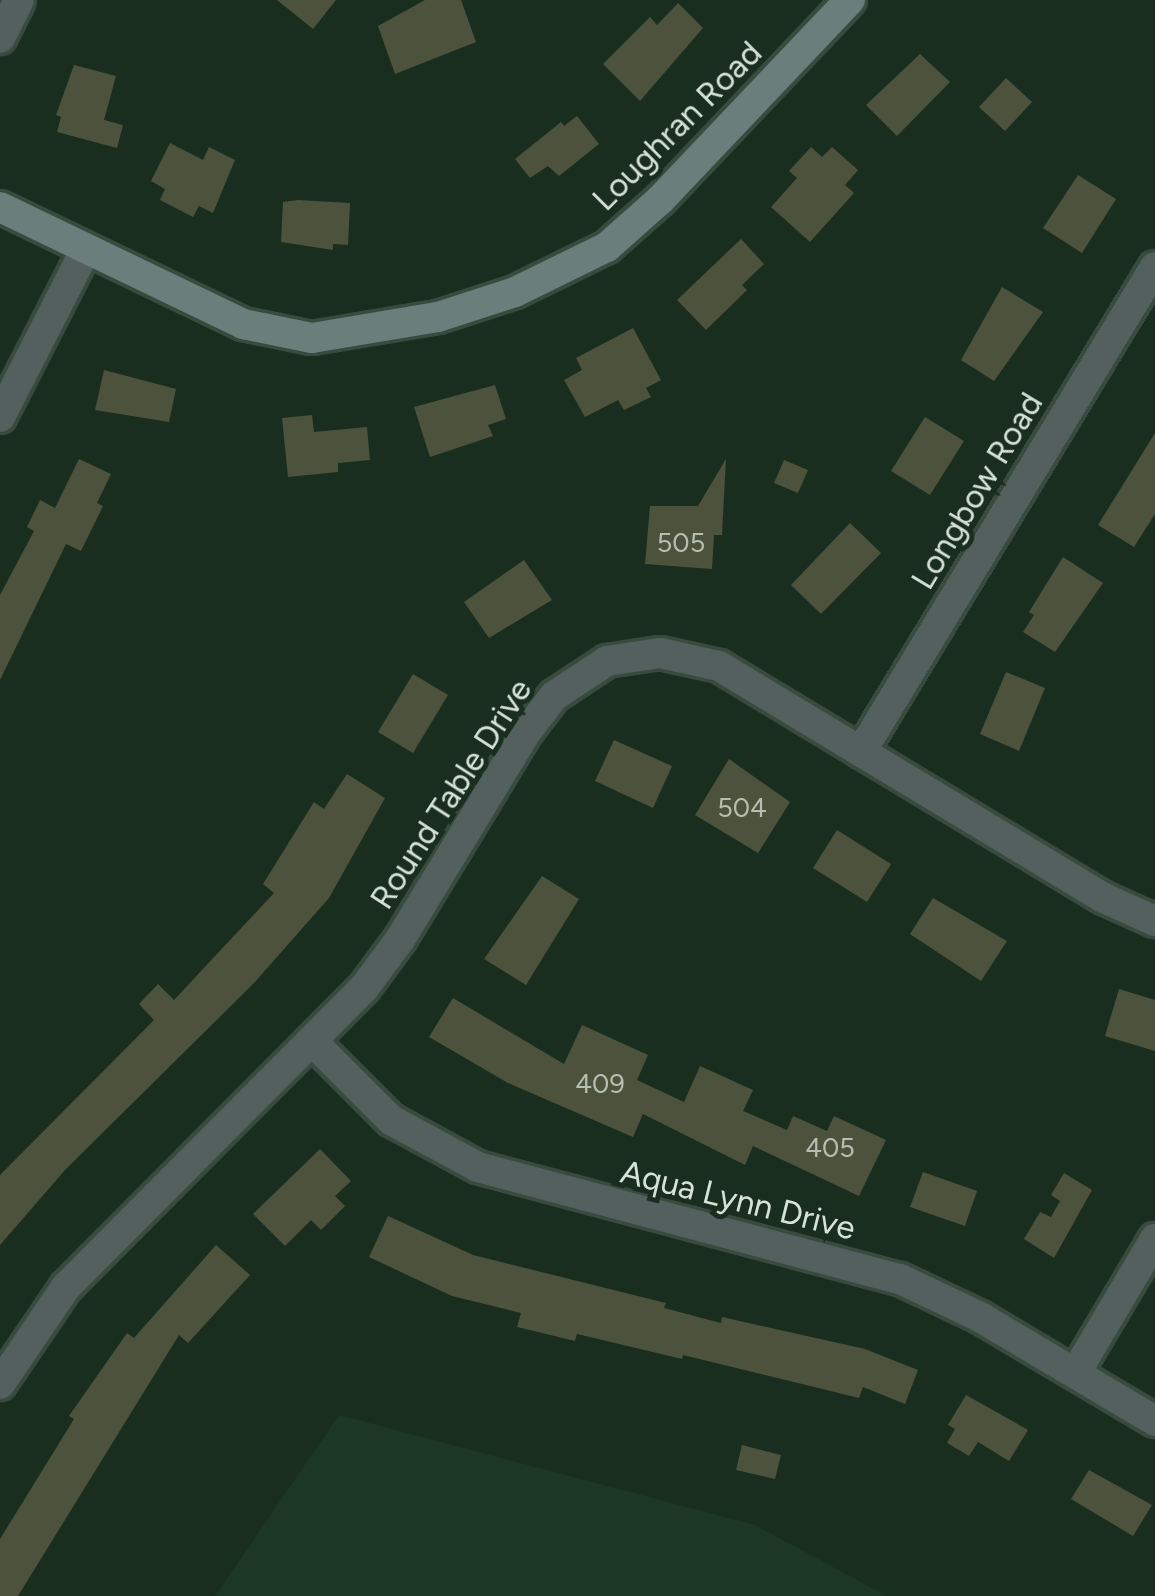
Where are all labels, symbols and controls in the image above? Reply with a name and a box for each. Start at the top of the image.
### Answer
street label: Loughran Road [584,33,770,219]
street label: Longbow Road [903,386,1051,596]
house number: 505 [657,527,705,559]
street label: Round Table Drive [362,672,540,916]
house number: 504 [717,792,767,824]
house number: 409 [575,1068,625,1100]
house number: 405 [805,1132,855,1164]
street label: Aqua Lynn Drive [617,1152,859,1248]

